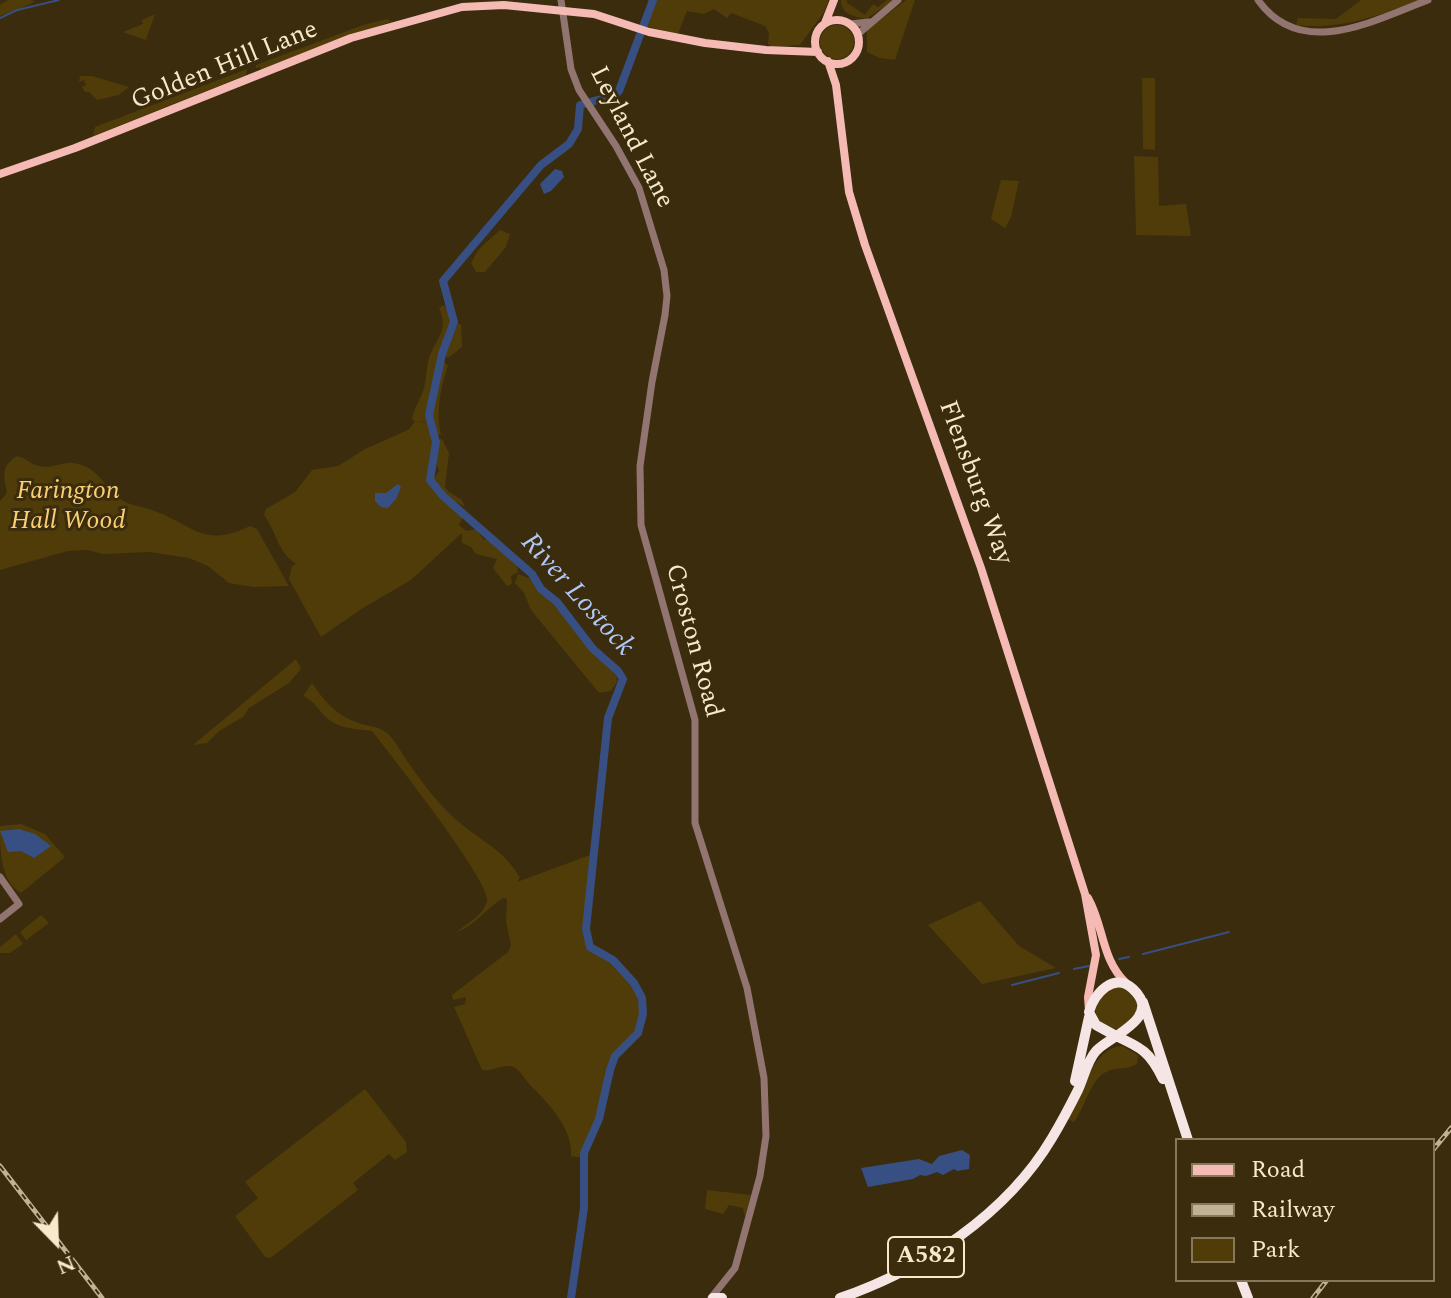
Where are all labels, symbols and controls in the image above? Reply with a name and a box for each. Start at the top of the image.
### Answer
street label: Golden Hill Lane [127,15,323,119]
street label: Leyland Lane [581,62,679,214]
street label: Flensburg Way [930,397,1018,569]
park label: Farington Hall Wood [10,477,126,538]
water label: River Lostock [512,527,640,665]
street label: Croston Road [657,561,727,721]
legend [1175,1138,1435,1282]
text: Road [1251,1152,1305,1188]
text: Railway [1251,1192,1335,1228]
north arrow [16,1202,96,1282]
text: Park [1251,1232,1301,1268]
road number: A582 [888,1237,964,1277]
text: N [51,1246,80,1283]

